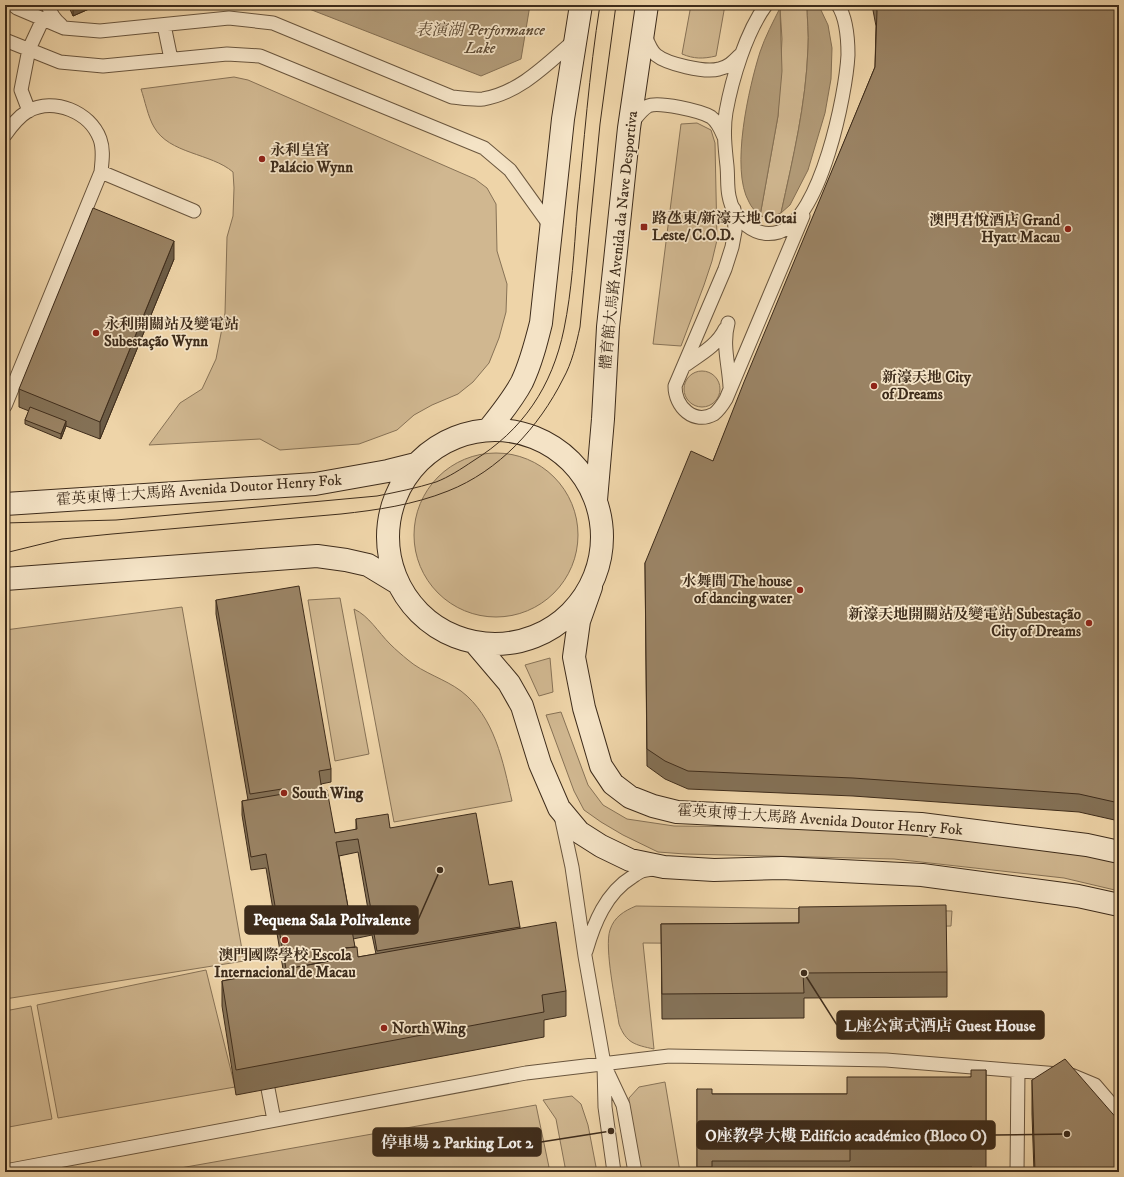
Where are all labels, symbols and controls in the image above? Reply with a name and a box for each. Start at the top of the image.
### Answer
water label: 表演湖 Performance Lake [415,20,545,58]
street label: 體育館大馬路 Avenida da Nave Desportiva [596,109,642,370]
place label: 永利皇宮 Palácio Wynn [270,141,353,177]
marker: 永利皇宮 Palácio Wynn [257,154,267,164]
place label: 路氹東/新濠天地 Cotai Leste/ C.O.D. [652,209,797,245]
place label: 澳門君悅酒店 Grand Hyatt Macau [929,211,1061,247]
marker: 路氹東/新濠天地 Cotai Leste/ C.O.D. [639,222,649,232]
marker: 澳門君悅酒店 Grand Hyatt Macau [1063,224,1073,234]
place label: 永利開關站及變電站 Subestação Wynn [104,315,239,351]
marker: 永利開關站及變電站 Subestação Wynn [91,328,101,338]
place label: 新濠天地 City of Dreams [882,368,972,404]
marker: 新濠天地 City of Dreams [869,381,879,391]
street label: 霍英東博士大馬路 Avenida Doutor Henry Fok [56,470,343,509]
place label: 水舞間 The house of dancing water [682,572,793,608]
marker: 水舞間 The house of dancing water [795,585,805,595]
place label: 新濠天地開關站及變電站 Subestação City of Dreams [848,605,1082,641]
marker: 新濠天地開關站及變電站 Subestação City of Dreams [1084,618,1094,628]
place label: South Wing [292,784,364,803]
marker: South Wing [279,788,289,798]
street label: 霍英東博士大馬路 Avenida Doutor Henry Fok [677,801,964,840]
callout: Pequena Sala Polivalente [245,906,418,934]
text: Pequena Sala Polivalente [253,910,411,931]
marker: 澳門國際學校 Escola Internacional de Macau [280,935,290,945]
place label: 澳門國際學校 Escola Internacional de Macau [214,946,356,982]
callout: L座公寓式酒店 Guest House [837,1011,1044,1039]
text: L座公寓式酒店 Guest House [844,1016,1036,1036]
place label: North Wing [392,1019,466,1038]
marker: North Wing [379,1023,389,1033]
callout: O座教學大樓 Edifício académico (Bloco O) [697,1121,995,1149]
text: O座教學大樓 Edifício académico (Bloco O) [705,1126,987,1146]
callout: 停車場 2 Parking Lot 2 [373,1128,541,1156]
text: 停車場 2 Parking Lot 2 [381,1133,534,1153]

